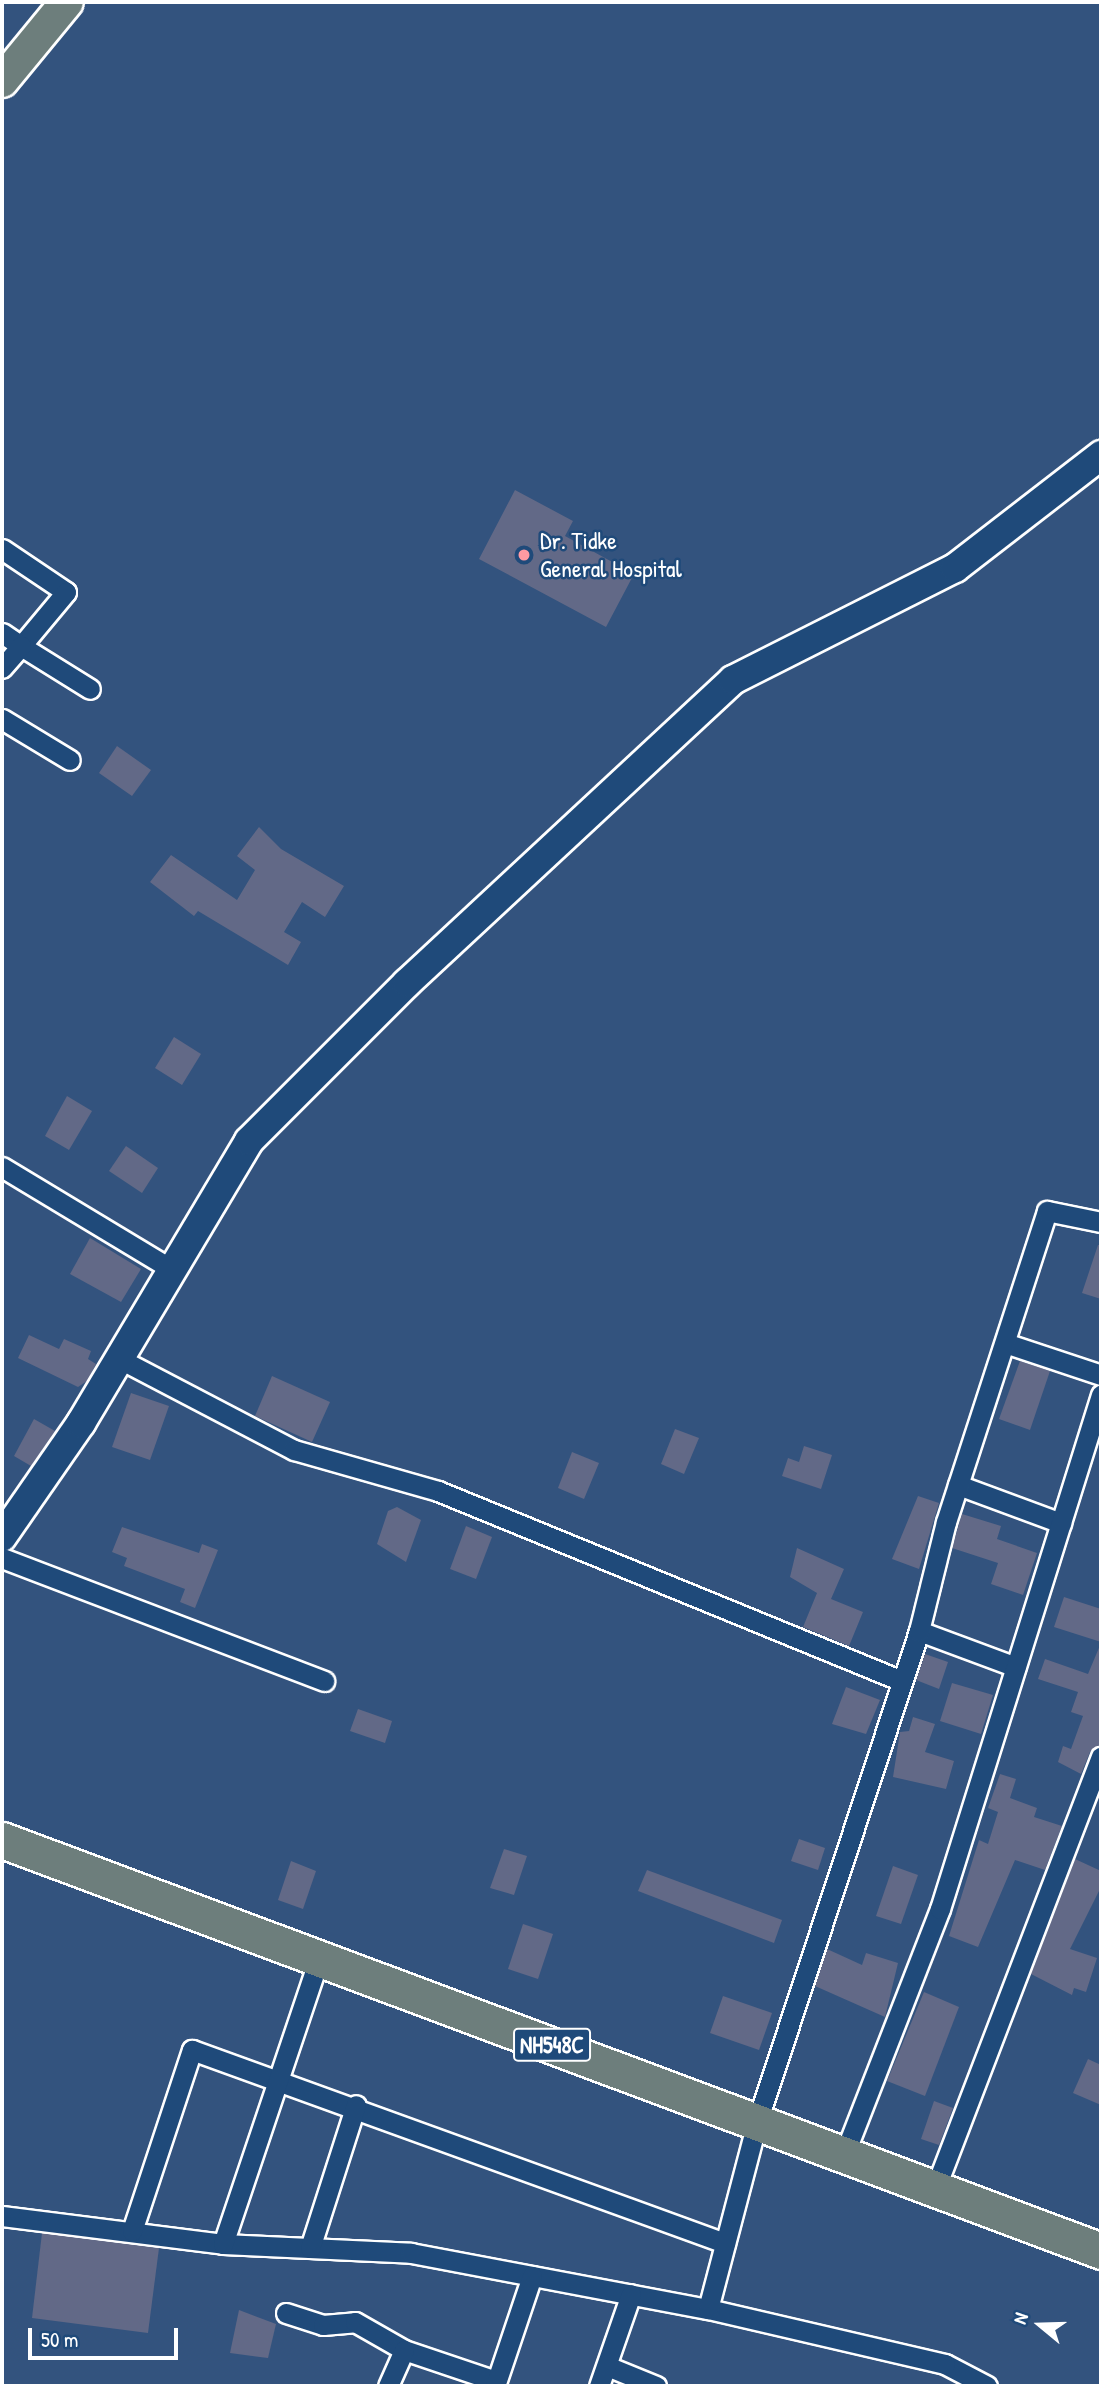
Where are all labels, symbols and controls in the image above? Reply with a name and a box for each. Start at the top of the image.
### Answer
place label: Dr. Tidke General Hospital [540,527,682,583]
marker: Dr. Tidke General Hospital [514,545,534,565]
road number: NH548C [512,2026,592,2064]
north arrow [1005,2290,1075,2360]
text: N [1006,2309,1034,2327]
scale bar [32,2314,182,2358]
text: 50 m [41,2325,78,2354]

